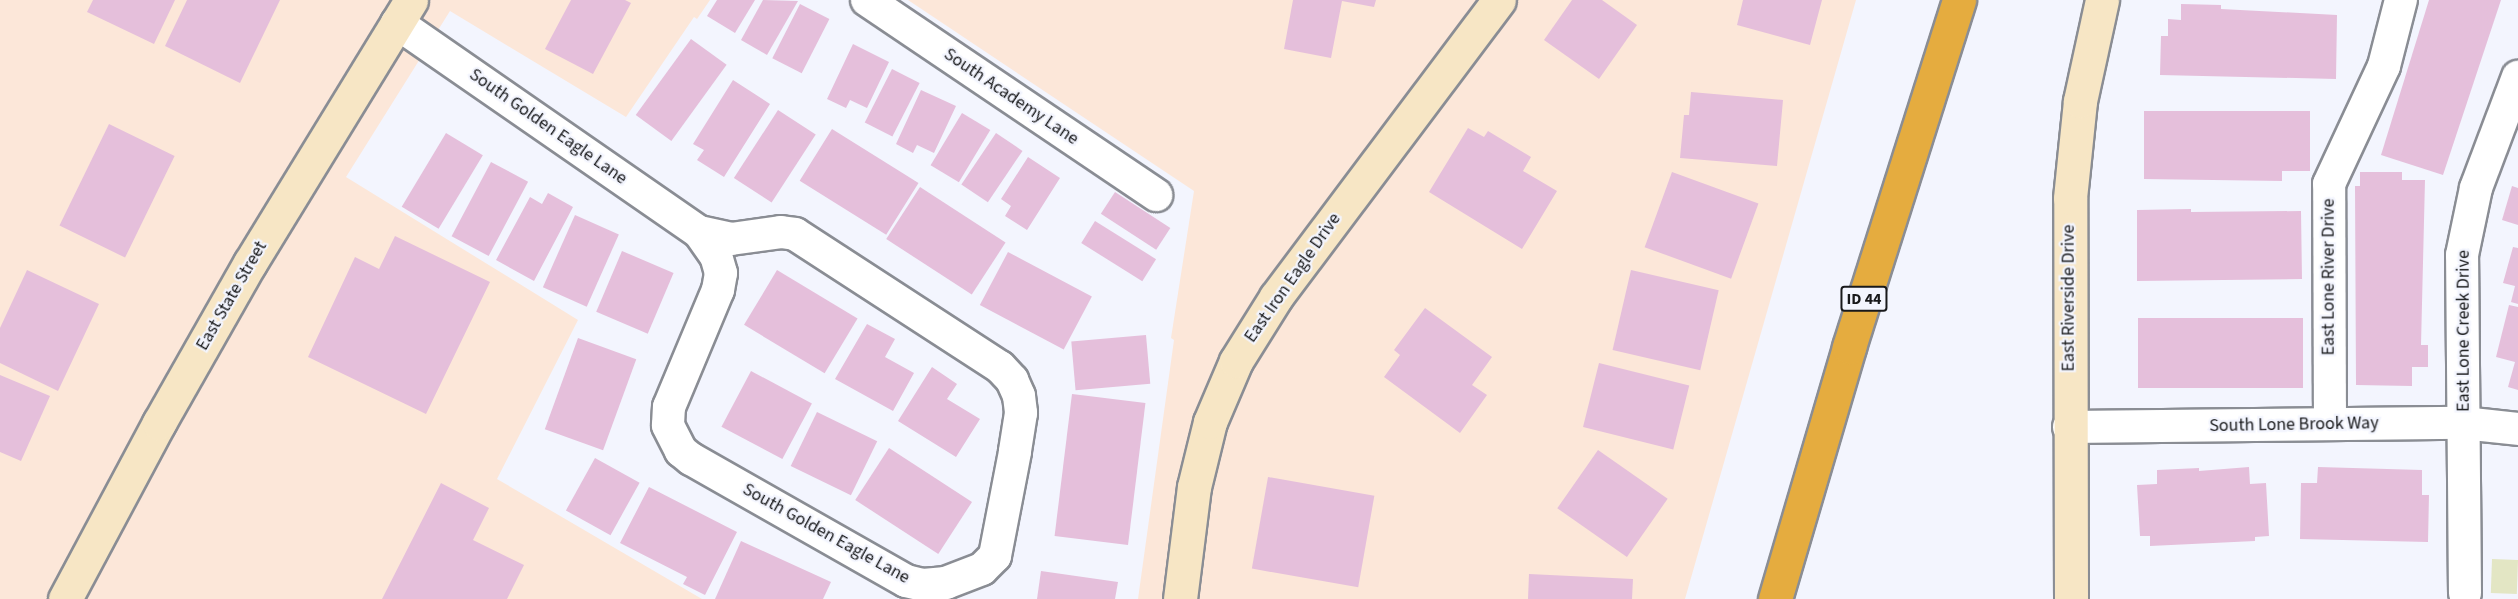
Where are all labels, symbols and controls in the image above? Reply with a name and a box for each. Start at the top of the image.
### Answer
street label: South Academy Lane [939,44,1083,150]
street label: South Golden Eagle Lane [465,64,631,190]
street label: East Lone River Drive [2318,199,2340,355]
street label: East Iron Eagle Drive [1240,209,1346,347]
street label: East Riverside Drive [2058,224,2080,372]
street label: East State Street [192,238,272,354]
street label: East Lone Creek Drive [2453,250,2475,412]
road number: ID 44 [1840,286,1888,312]
street label: South Lone Brook Way [2209,413,2379,437]
street label: South Golden Eagle Lane [739,479,913,589]

